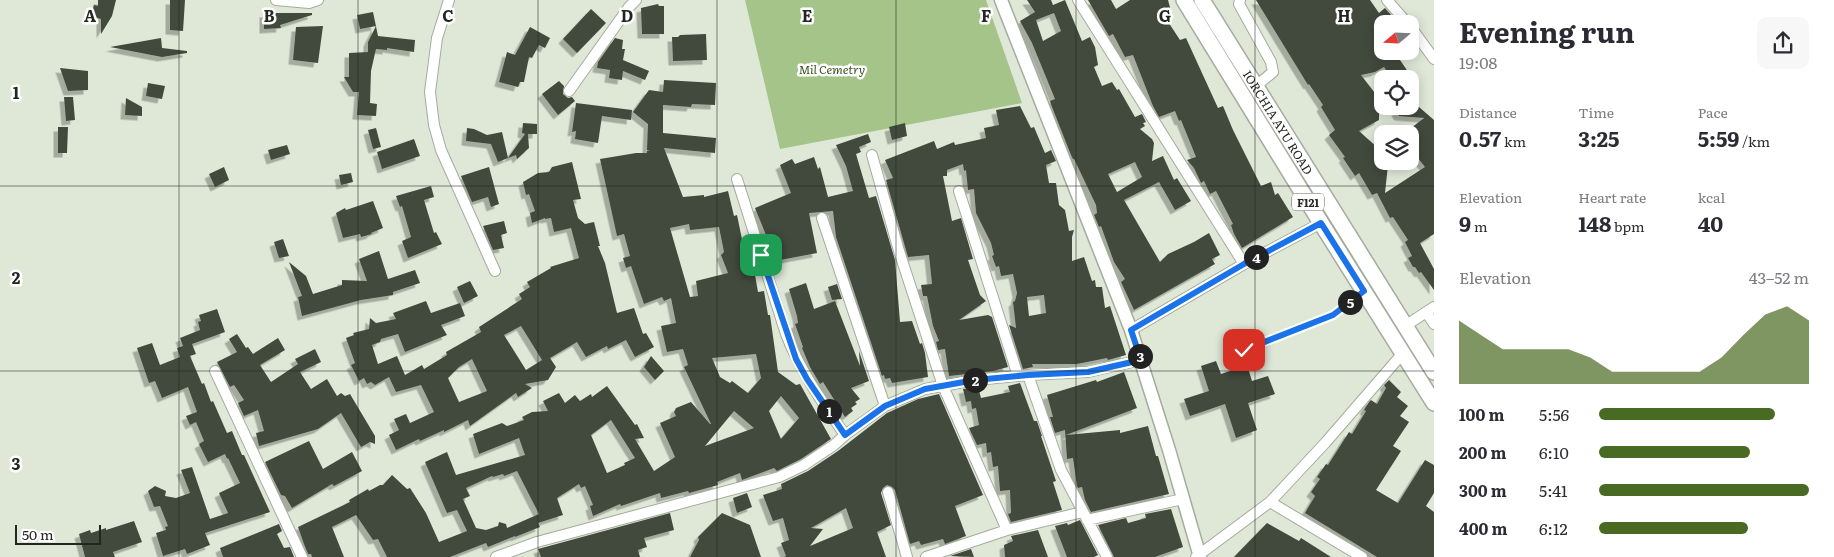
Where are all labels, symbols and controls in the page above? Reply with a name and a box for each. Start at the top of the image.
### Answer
text: A [84,3,96,27]
text: B [263,3,275,27]
text: C [442,3,454,27]
text: D [621,3,633,27]
text: E [802,3,813,27]
text: F [981,3,991,27]
text: G [1159,3,1171,27]
text: H [1337,3,1351,27]
text: Evening run [1459,10,1635,52]
north arrow [1374,15,1419,60]
map controls [1374,15,1419,170]
button: share [1757,17,1809,69]
text: 19:08 [1459,50,1497,74]
park label: Mil Cemetry [799,60,865,78]
street label: IORCHIA AYU ROAD [1239,66,1318,178]
button: locate [1374,70,1419,115]
text: 1 [13,80,20,104]
text: Distance [1459,102,1517,122]
text: Time [1578,102,1614,122]
text: Pace [1698,102,1728,122]
text: 0.57 [1459,122,1501,153]
text: 3:25 [1578,122,1619,153]
text: 5:59 [1698,122,1739,153]
button: layers [1374,125,1419,170]
text: km [1501,131,1526,151]
text: /km [1739,131,1770,151]
text: Elevation [1459,187,1522,207]
text: Heart rate [1578,187,1646,207]
text: kcal [1698,187,1725,207]
road number: F121 [1292,193,1324,210]
text: 9 [1459,207,1471,238]
text: 148 [1578,207,1611,238]
text: 40 [1698,207,1723,238]
text: m [1471,216,1488,236]
text: bpm [1611,216,1645,236]
pin [740,234,782,276]
icon: arrive [747,241,775,269]
pin: 4 [1244,244,1268,270]
text: 4 [1252,247,1261,267]
text: 2 [12,265,21,289]
text: Elevation [1459,265,1531,289]
text: 43–52 m [1749,265,1809,289]
pin: 5 [1338,290,1362,314]
text: 5 [1347,292,1354,312]
pin [1223,329,1265,371]
icon: check [1230,336,1258,364]
pin: 3 [1128,344,1152,368]
text: 3 [1137,346,1144,366]
pin: 2 [962,368,988,392]
text: 2 [972,370,979,390]
pin: 1 [816,398,842,424]
text: 1 [827,401,832,421]
text: 100 m [1459,402,1505,426]
text: 5:56 [1539,402,1569,426]
text: 200 m [1459,440,1506,464]
text: 6:10 [1539,440,1569,464]
text: 3 [12,451,21,475]
text: 300 m [1459,478,1507,502]
text: 5:41 [1539,478,1567,502]
text: 400 m [1459,516,1508,540]
text: 6:12 [1539,516,1568,540]
scale bar [15,522,101,545]
text: 50 m [22,524,54,544]

